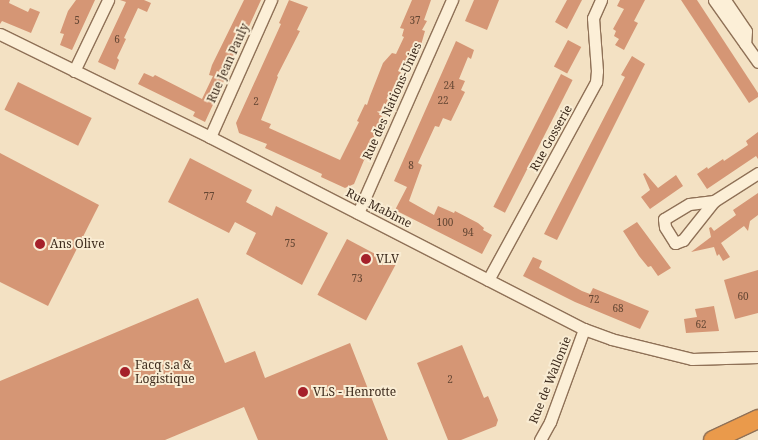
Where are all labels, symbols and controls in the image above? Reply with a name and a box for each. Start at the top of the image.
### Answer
house number: 5 [74,15,80,27]
house number: 37 [409,15,421,27]
street label: Rue Jean Pauly [204,21,252,105]
house number: 6 [114,34,120,46]
street label: Rue des Nations-Unies [360,40,424,162]
house number: 24 [443,80,455,92]
house number: 22 [437,95,449,107]
house number: 2 [253,96,259,108]
street label: Rue Gosserie [527,102,575,174]
house number: 8 [408,160,414,172]
street label: Rue Mabîme [344,185,414,231]
house number: 77 [203,191,215,203]
house number: 100 [437,217,453,229]
house number: 94 [462,227,474,239]
place label: Ans Olive [50,237,105,251]
marker: Ans Olive [34,238,46,250]
house number: 75 [284,238,296,250]
place label: VLV [376,252,399,266]
marker: VLV [360,253,372,265]
house number: 73 [351,273,363,285]
house number: 60 [737,291,749,303]
house number: 72 [588,294,600,306]
house number: 68 [612,303,624,315]
house number: 62 [695,319,707,331]
street label: Rue de Wallonie [526,334,574,426]
place label: Facq s.a & Logistique [135,358,195,386]
marker: Facq s.a & Logistique [119,366,131,378]
house number: 2 [447,374,453,386]
place label: VLS - Henrotte [313,385,396,399]
marker: VLS - Henrotte [297,386,309,398]

